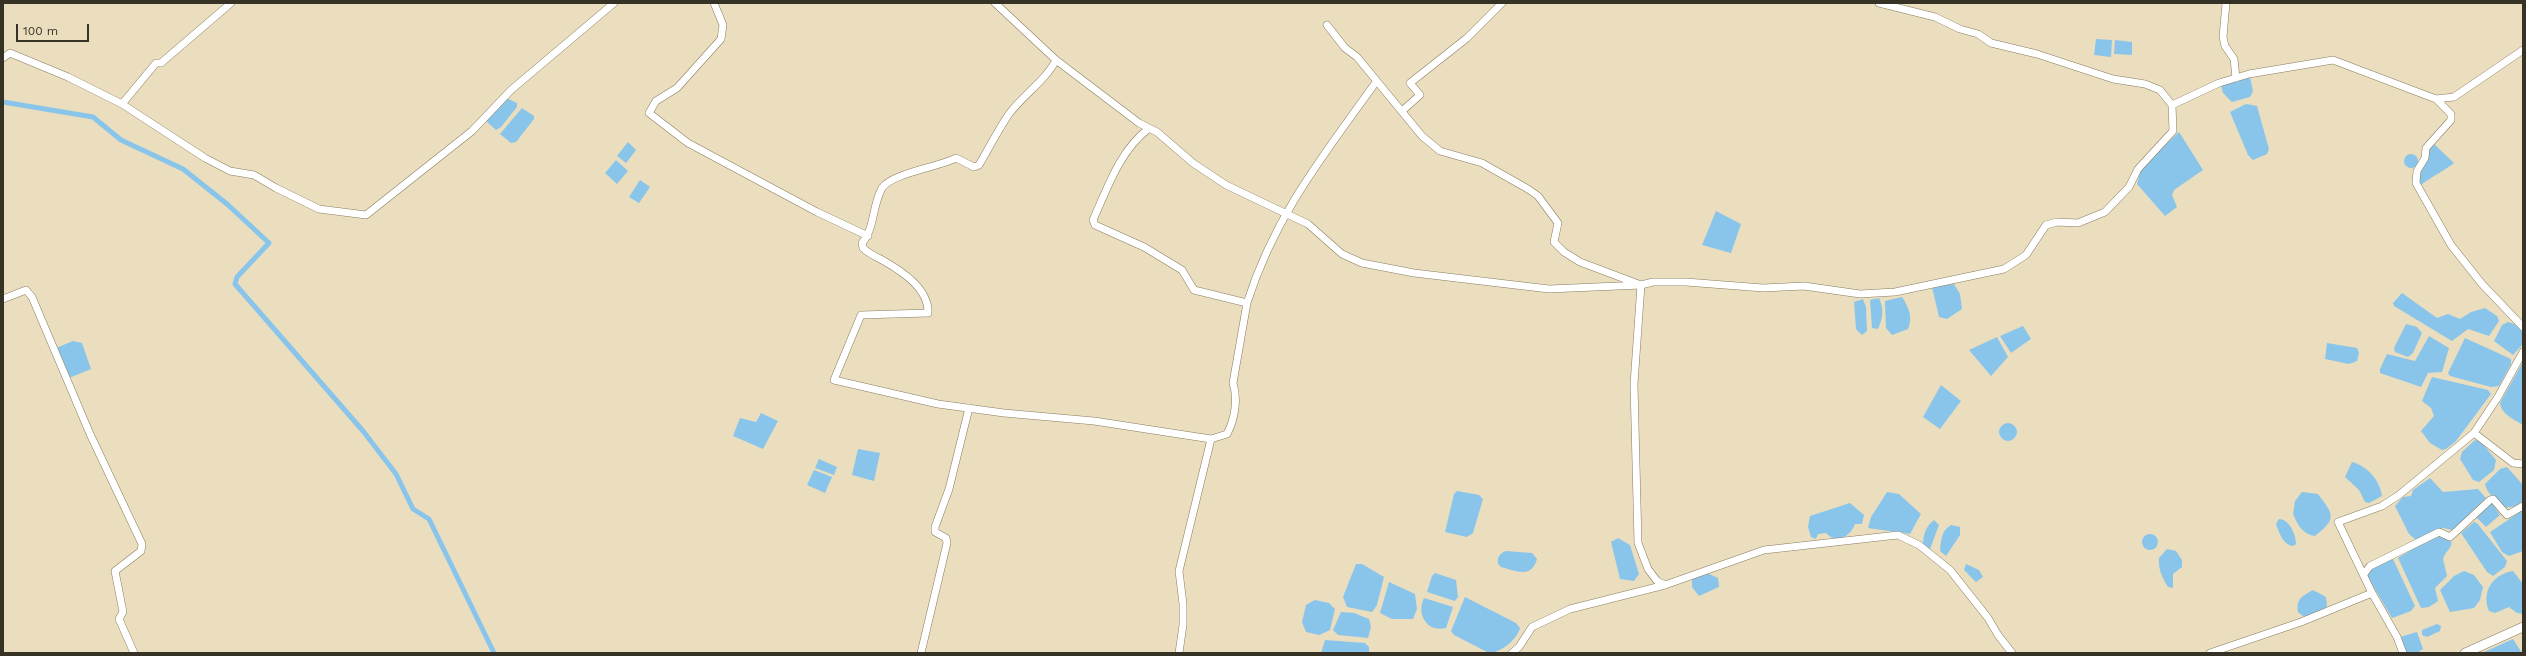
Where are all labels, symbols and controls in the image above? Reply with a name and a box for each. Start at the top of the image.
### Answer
scale bar [18,16,91,42]
text: 100 m [23,24,58,38]

